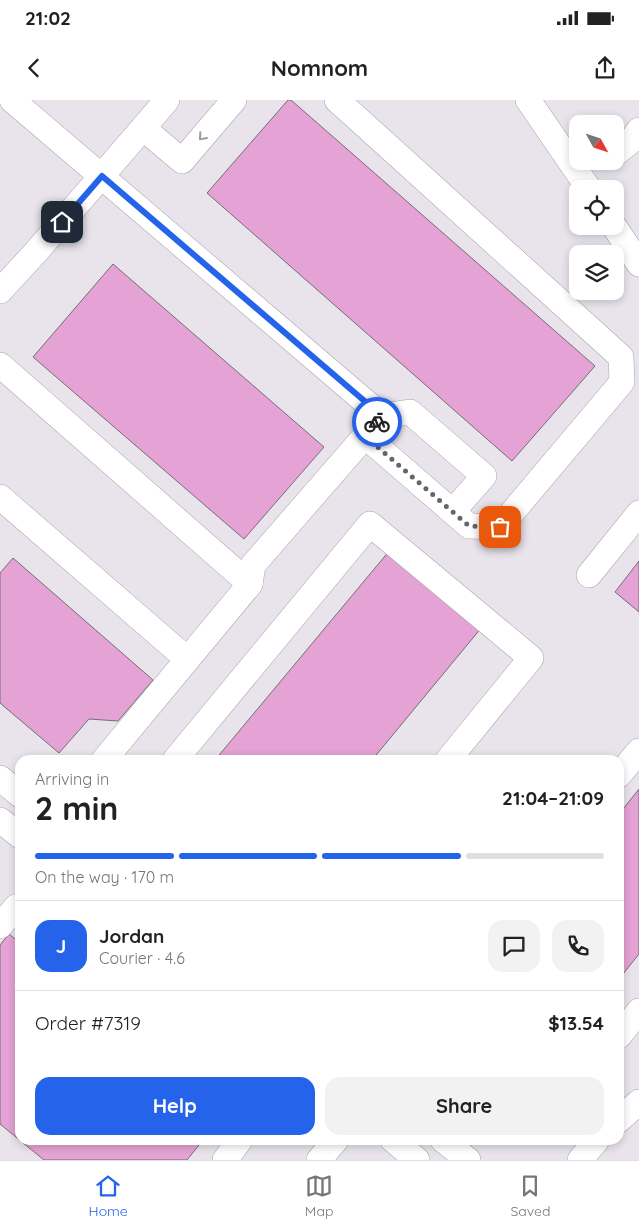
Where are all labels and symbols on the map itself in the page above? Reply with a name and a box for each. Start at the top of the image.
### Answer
north arrow [569,115,624,170]
one-way arrow [200,131,208,140]
pin [41,201,83,243]
courier [352,397,402,447]
pin [479,506,521,548]

